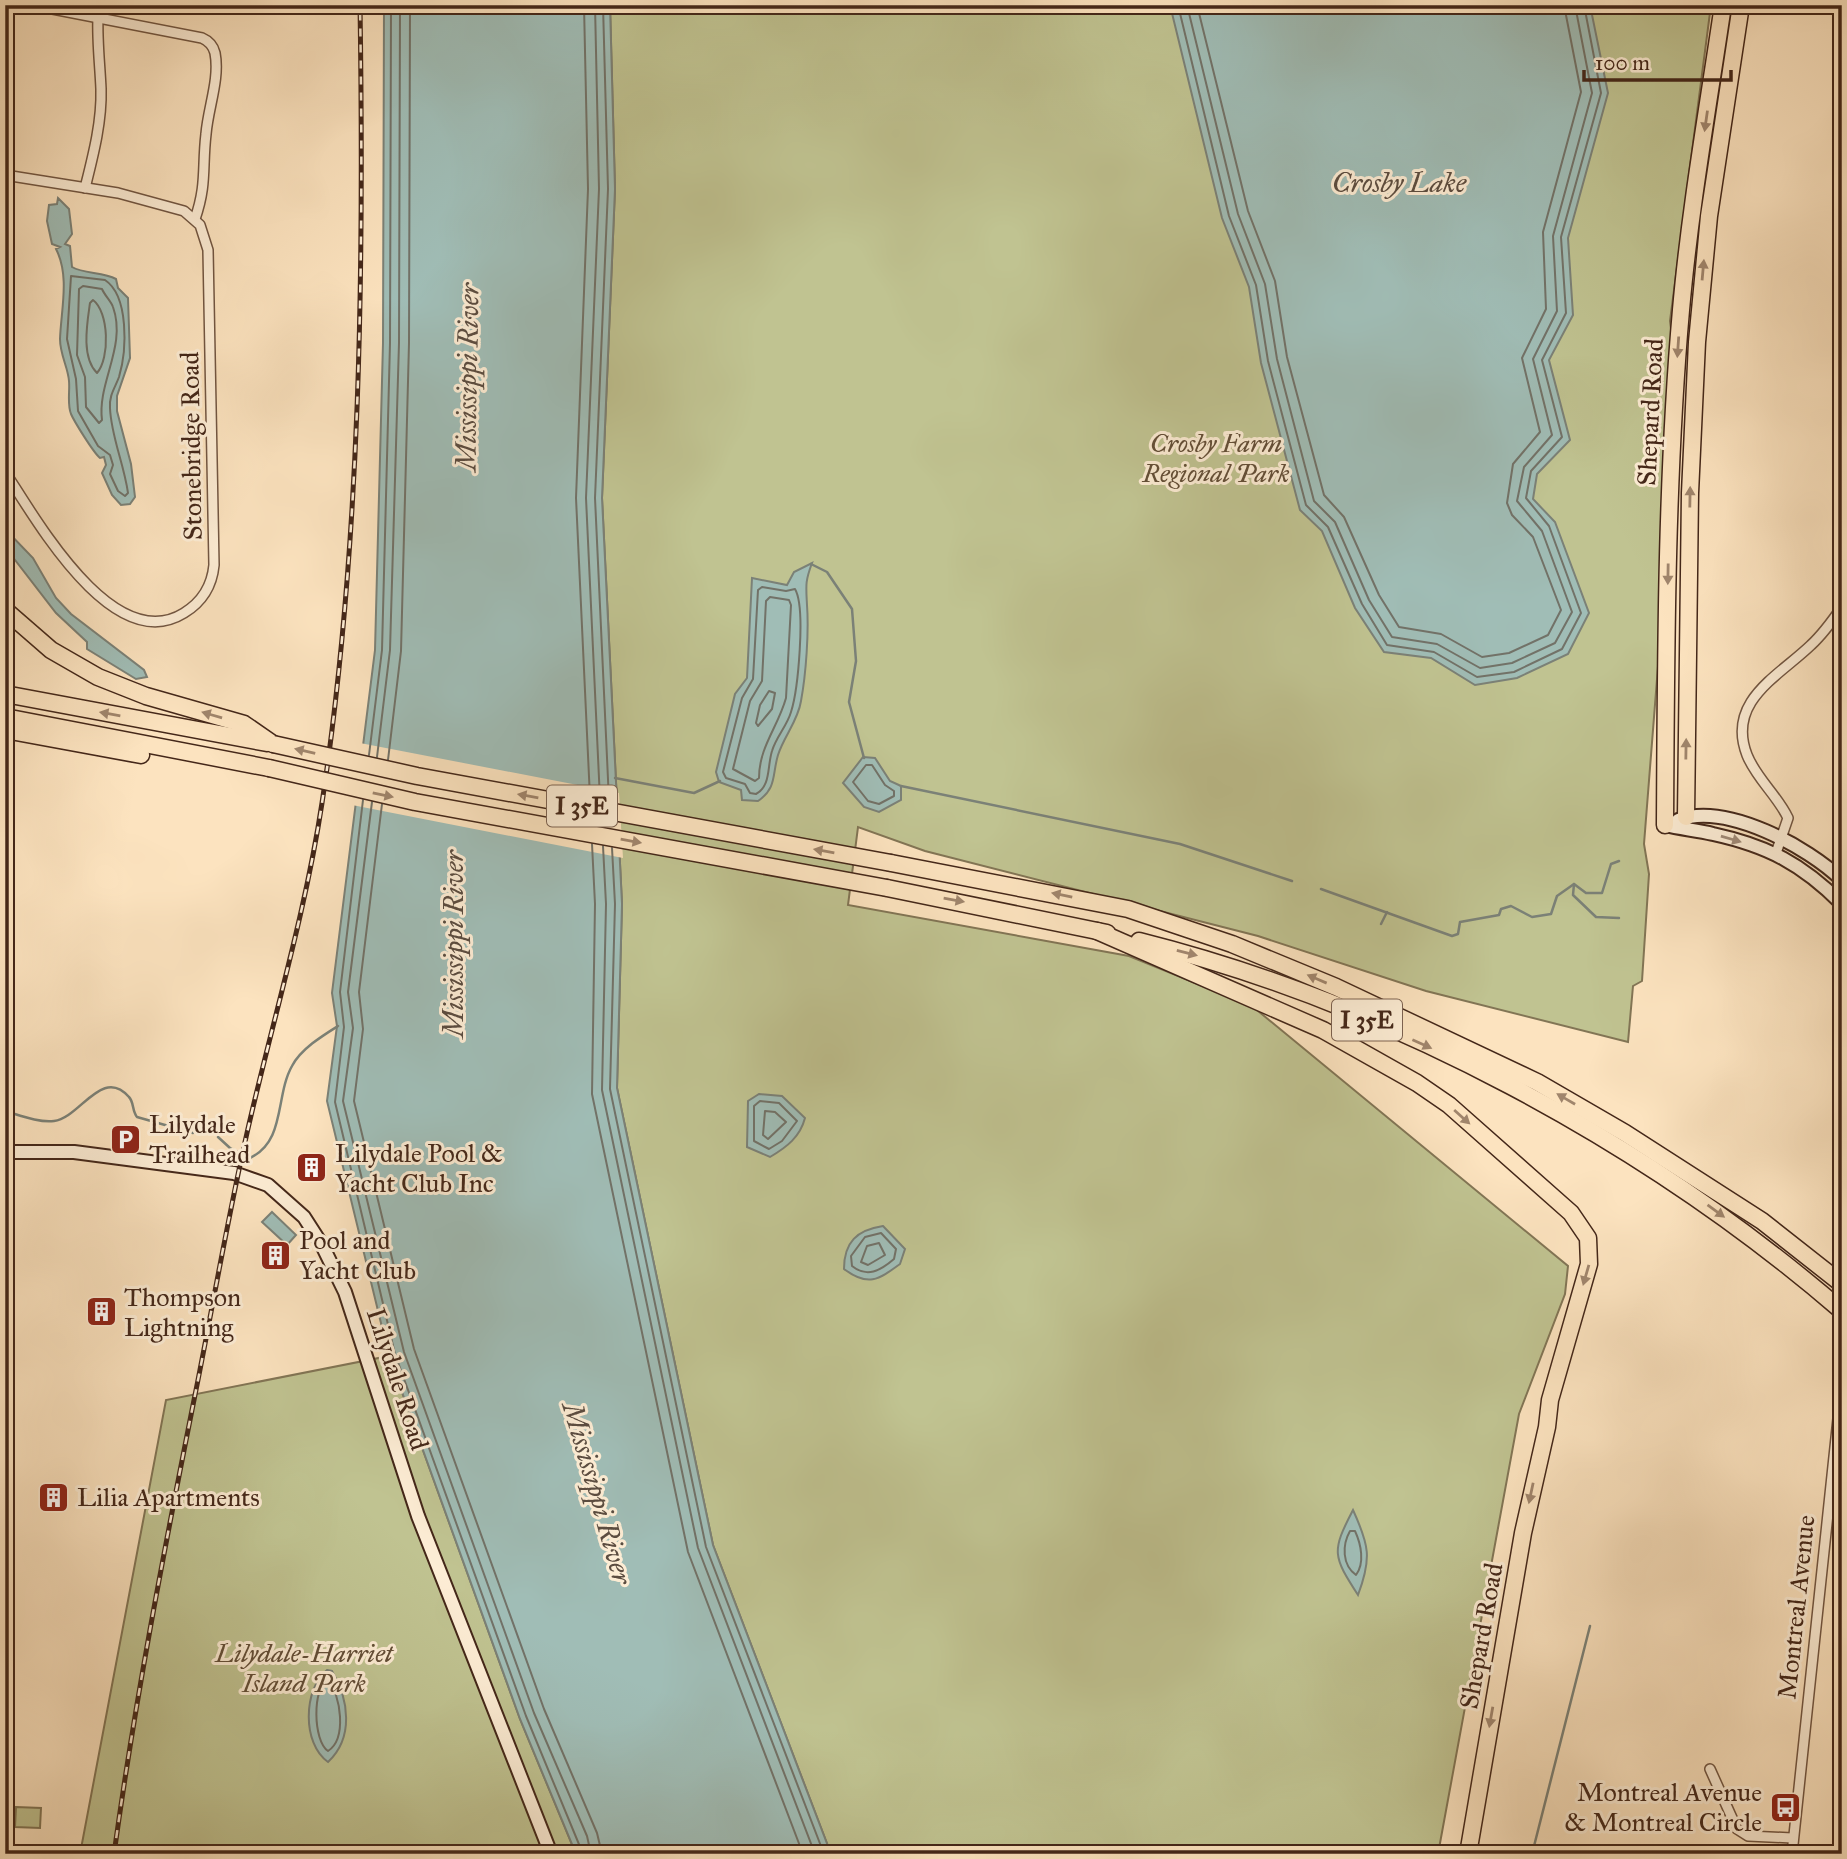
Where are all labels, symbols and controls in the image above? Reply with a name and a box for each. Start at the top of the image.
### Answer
scale bar [1584,38,1731,82]
text: 100 m [1595,50,1650,76]
one-way arrow [1700,110,1711,132]
water label: Crosby Lake [1332,165,1467,200]
one-way arrow [1698,258,1709,280]
water label: Mississippi River [448,282,487,474]
one-way arrow [1672,336,1683,358]
street label: Shepard Road [1630,337,1670,487]
street label: Stonebridge Road [173,351,209,541]
park label: Crosby Farm Regional Park [1141,427,1290,489]
one-way arrow [1684,485,1696,507]
one-way arrow [1663,564,1674,586]
one-way arrow [98,708,120,719]
one-way arrow [201,709,223,720]
one-way arrow [1681,737,1692,759]
one-way arrow [294,745,316,756]
road number: I 35E [547,786,617,826]
one-way arrow [373,789,395,800]
one-way arrow [517,791,539,802]
one-way arrow [1720,834,1742,845]
one-way arrow [620,836,642,847]
one-way arrow [813,845,835,856]
water label: Mississippi River [436,849,471,1041]
one-way arrow [1051,889,1073,900]
one-way arrow [943,895,965,906]
one-way arrow [1176,948,1198,959]
one-way arrow [1306,973,1327,984]
road number: I 35E [1332,1000,1402,1040]
one-way arrow [1412,1038,1432,1050]
one-way arrow [1556,1093,1576,1105]
place label: Lilydale Trailhead [149,1108,250,1170]
one-way arrow [1453,1109,1470,1124]
parking icon: Lilydale Trailhead [109,1122,143,1156]
place label: Lilydale Pool & Yacht Club Inc [335,1137,503,1199]
building icon: Lilydale Pool & Yacht Club Inc [295,1151,329,1185]
one-way arrow [1706,1204,1725,1218]
place label: Pool and Yacht Club [299,1224,416,1286]
building icon: Pool and Yacht Club [259,1238,293,1272]
one-way arrow [1581,1265,1591,1286]
place label: Thompson Lightning [124,1281,241,1343]
building icon: Thompson Lightning [84,1295,118,1329]
street label: Lilydale Road [360,1304,436,1454]
water label: Mississippi River [554,1395,641,1589]
building icon: Lilia Apartments [37,1480,71,1514]
place label: Lilia Apartments [77,1481,260,1513]
one-way arrow [1526,1482,1537,1504]
street label: Montreal Avenue [1770,1513,1822,1701]
street label: Shepard Road [1452,1560,1510,1712]
park label: Lilydale-Harriet Island Park [214,1637,395,1699]
one-way arrow [1486,1707,1497,1729]
place label: Montreal Avenue & Montreal Circle [1564,1776,1762,1838]
bus stop icon: Montreal Avenue & Montreal Circle [1768,1790,1802,1824]

